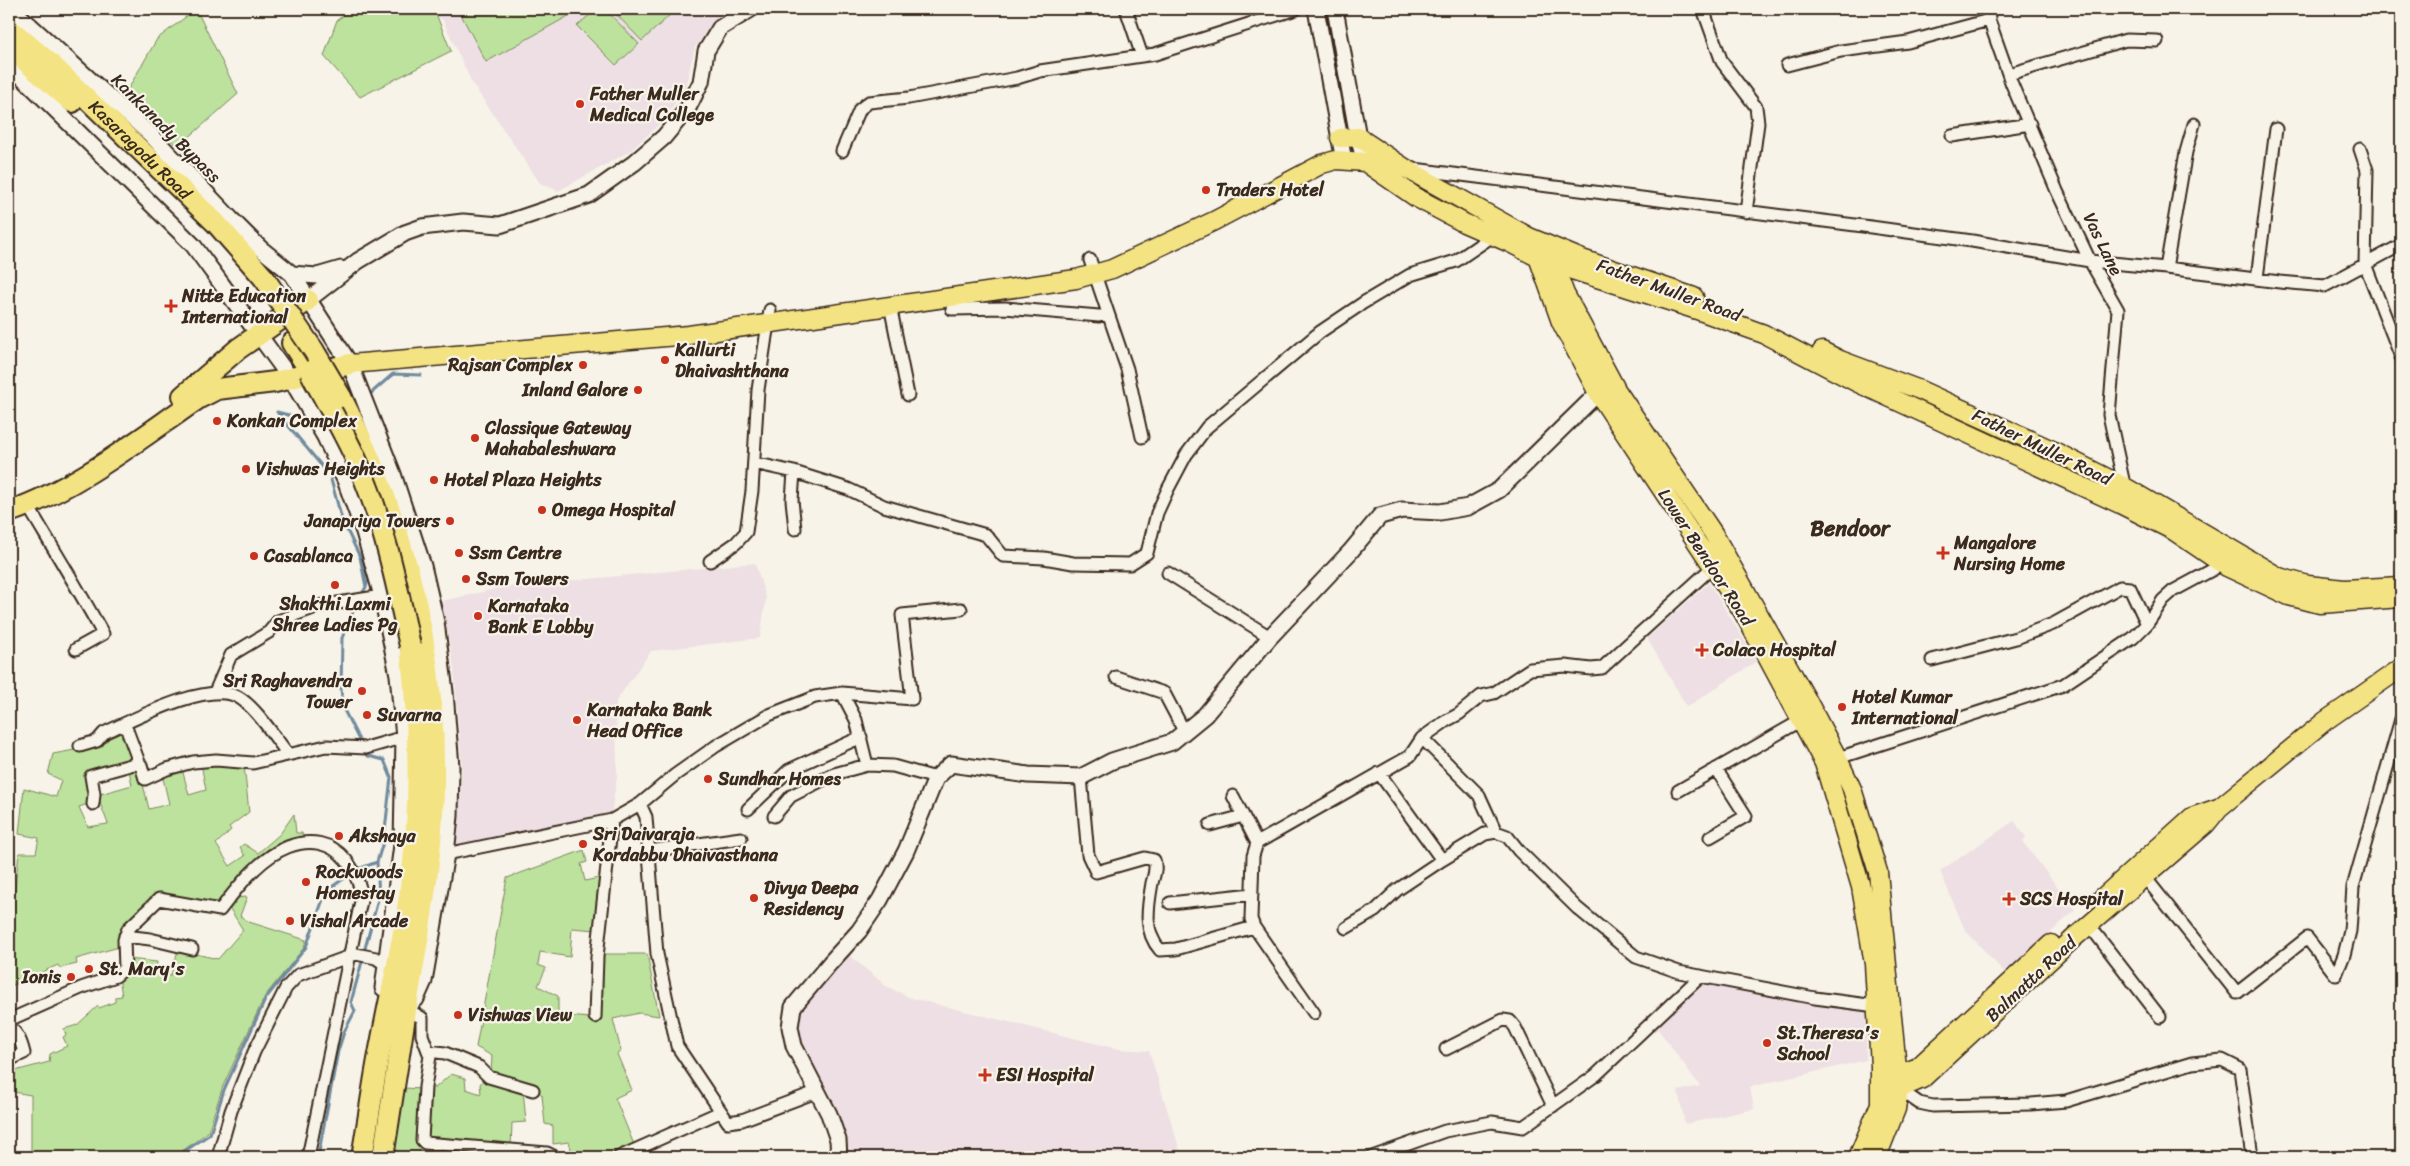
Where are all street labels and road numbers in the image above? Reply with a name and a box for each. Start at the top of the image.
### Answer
street label: Kankanady Bypass [103,65,229,191]
street label: Kasaragodu Road [81,92,201,209]
street label: Vas Lane [2074,207,2132,281]
street label: Father Muller Road [1592,249,1747,332]
street label: Father Muller Road [1967,399,2119,495]
street label: Lower Bendoor Road [1649,481,1764,634]
street label: Balmatta Road [1978,927,2085,1030]

